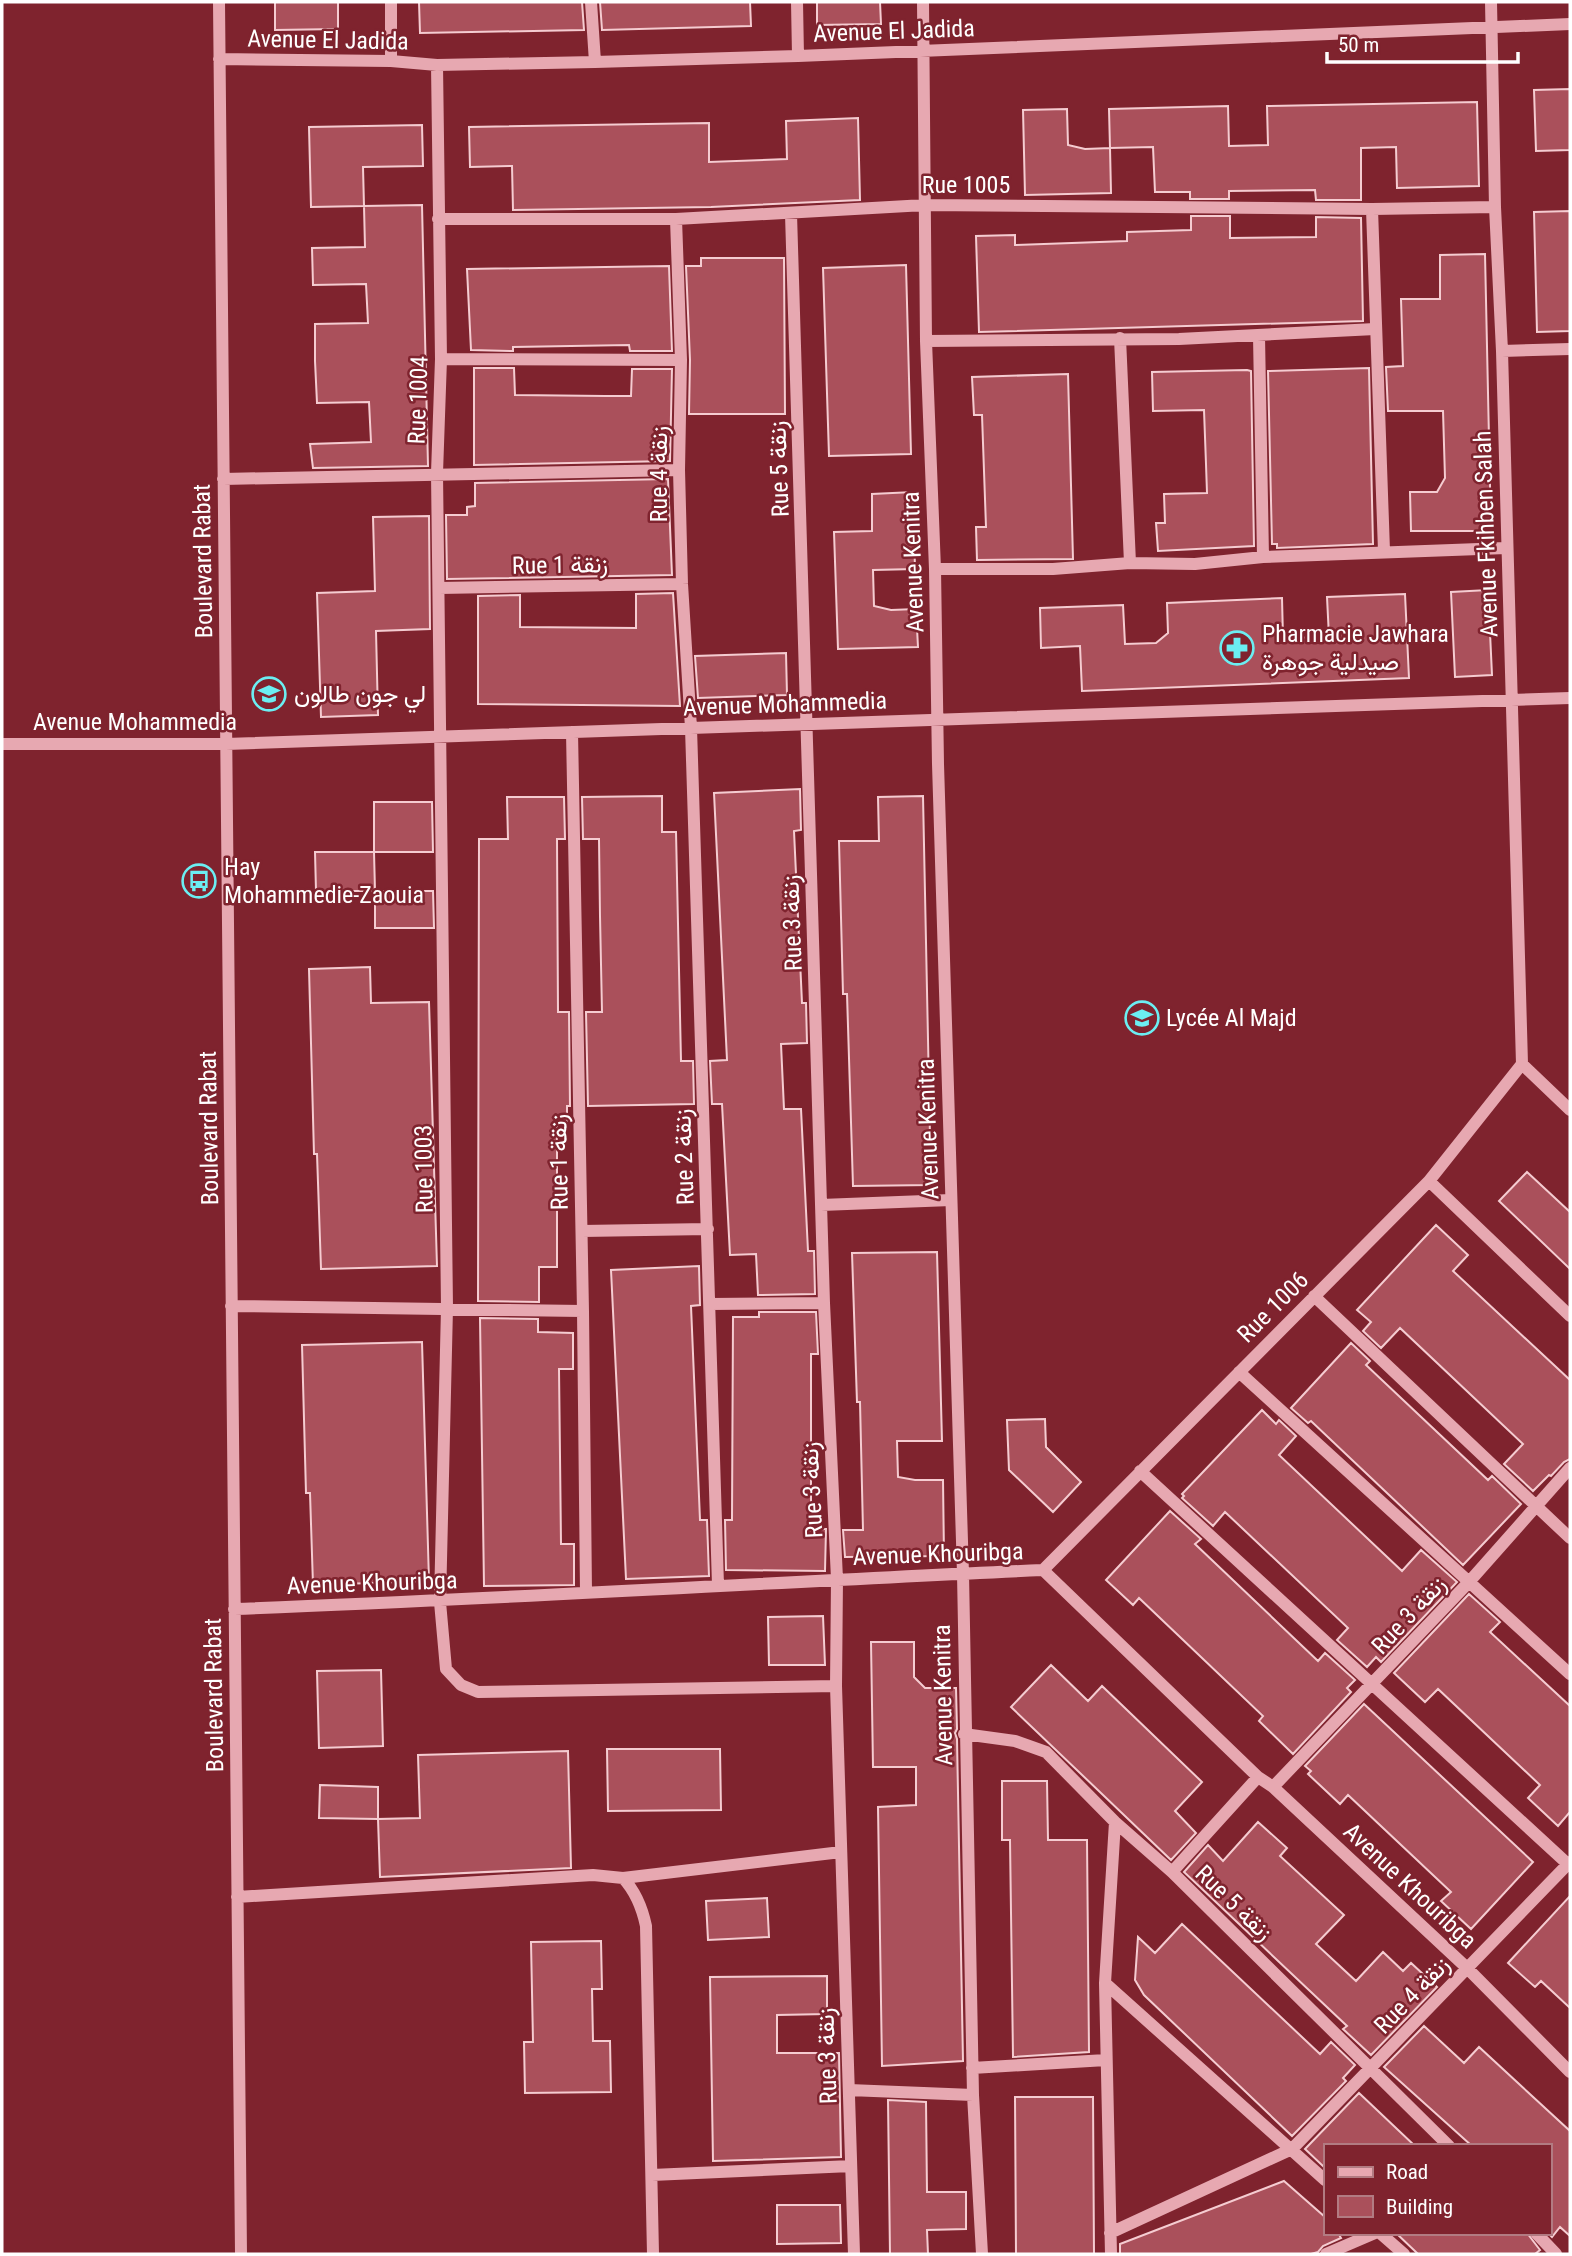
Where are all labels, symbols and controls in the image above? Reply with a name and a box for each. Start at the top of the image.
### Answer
street label: Avenue El Jadida [813,14,975,48]
scale bar [1327,21,1518,65]
street label: Avenue El Jadida [247,25,409,55]
text: 50 m [1338,33,1379,57]
street label: Rue 1005 [922,171,1010,199]
street label: Rue 1004 [402,355,434,445]
street label: Rue 5 زنقة [763,420,796,518]
street label: Rue 4 زنقة [645,426,674,522]
street label: Avenue Fkihben Salah [1468,430,1504,638]
street label: Boulevard Rabat [188,484,218,638]
street label: Avenue Kenitra [897,491,929,633]
street label: Rue 1 زنقة [512,550,608,581]
place label: Pharmacie Jawhara صيدلية جوهرة [1262,620,1449,677]
pharmacy icon: Pharmacie Jawhara صيدلية جوهرة [1218,629,1256,667]
school or university icon: لي جون طالون [250,675,288,713]
place label: لي جون طالون [294,680,426,713]
street label: Avenue Mohammedia [682,686,888,722]
street label: Avenue Mohammedia [33,708,237,736]
place label: Hay Mohammedie-Zaouia [224,853,424,909]
bus stop icon: Hay Mohammedie-Zaouia [180,862,218,900]
street label: Rue 3 زنقة [776,874,809,972]
school or university icon: Lycée Al Majd [1123,999,1161,1037]
place label: Lycée Al Majd [1166,1004,1297,1032]
street label: Boulevard Rabat [194,1051,224,1205]
street label: Avenue Kenitra [912,1058,944,1200]
street label: Rue 2 زنقة [668,1108,701,1206]
street label: Rue 1 زنقة [544,1114,575,1210]
street label: Rue 1003 [409,1125,439,1213]
street label: Rue 1006 [1232,1266,1314,1348]
street label: Rue 3 زنقة [796,1441,829,1539]
street label: Avenue Khouribga [852,1537,1024,1571]
street label: Avenue Khouribga [286,1566,458,1600]
street label: Rue 3 زنقة [1366,1570,1453,1660]
street label: Boulevard Rabat [199,1618,229,1772]
street label: Avenue Kenitra [928,1624,958,1766]
street label: Avenue Khouribga [1338,1817,1482,1955]
street label: Rue 5 زنقة [1189,1859,1278,1947]
street label: Rue 4 زنقة [1368,1951,1456,2040]
street label: Rue 3 زنقة [811,2007,844,2105]
legend [1324,2144,1551,2235]
text: Road [1386,2160,1428,2184]
text: Building [1386,2195,1453,2219]

